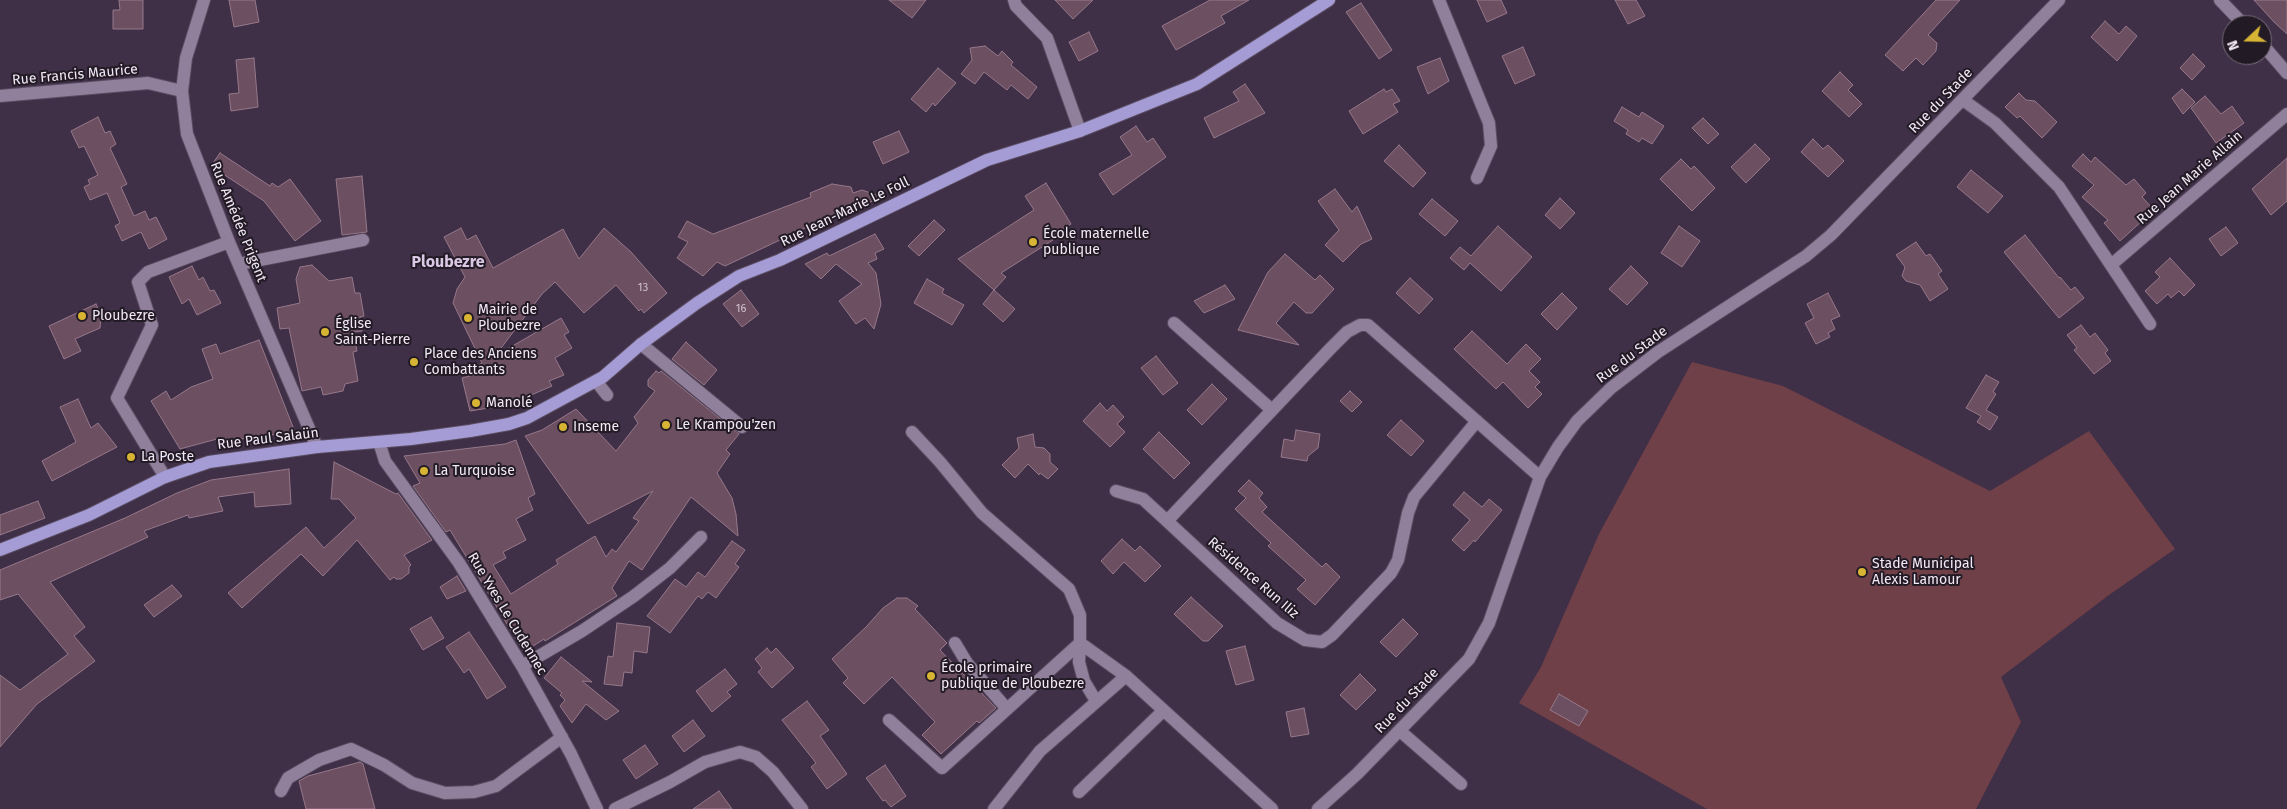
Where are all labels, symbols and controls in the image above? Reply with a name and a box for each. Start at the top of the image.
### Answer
north arrow [2222,15,2272,65]
text: N [2224,38,2243,53]
street label: Rue Francis Maurice [12,61,138,89]
street label: Rue du Stade [1906,65,1976,137]
street label: Rue Jean Marie Allain [2134,128,2246,228]
street label: Rue Amédée Prigent [206,159,270,285]
street label: Rue Jean-Marie Le Foll [778,174,912,250]
place label: École maternelle publique [1043,226,1149,258]
marker: École maternelle publique [1027,236,1039,248]
district label: Ploubezre [412,253,484,273]
house number: 13 [638,281,648,295]
place label: Mairie de Ploubezre [478,302,541,334]
house number: 16 [736,302,746,316]
place label: Ploubezre [92,308,155,324]
marker: Ploubezre [76,310,88,322]
marker: Mairie de Ploubezre [462,312,474,324]
place label: Église Saint-Pierre [335,316,410,348]
street label: Rue du Stade [1593,323,1671,387]
marker: Église Saint-Pierre [319,326,331,338]
place label: Place des Anciens Combattants [424,346,537,378]
marker: Place des Anciens Combattants [408,356,420,368]
place label: Manolé [486,395,533,411]
marker: Manolé [470,397,482,409]
place label: Le Krampou'zen [676,417,776,433]
place label: Inseme [573,419,619,435]
marker: Le Krampou'zen [660,419,672,431]
marker: Inseme [557,421,569,433]
street label: Rue Paul Salaün [216,424,320,454]
place label: La Poste [141,449,194,465]
marker: La Poste [125,451,137,463]
place label: La Turquoise [434,463,515,479]
marker: La Turquoise [418,465,430,477]
street label: Résidence Run Iliz [1204,534,1302,622]
street label: Rue Yves Le Cudennec [464,550,550,678]
place label: Stade Municipal Alexis Lamour [1872,556,1973,588]
marker: Stade Municipal Alexis Lamour [1856,566,1868,578]
place label: École primaire publique de Ploubezre [941,660,1084,692]
street label: Rue du Stade [1372,665,1442,737]
marker: École primaire publique de Ploubezre [925,670,937,682]

